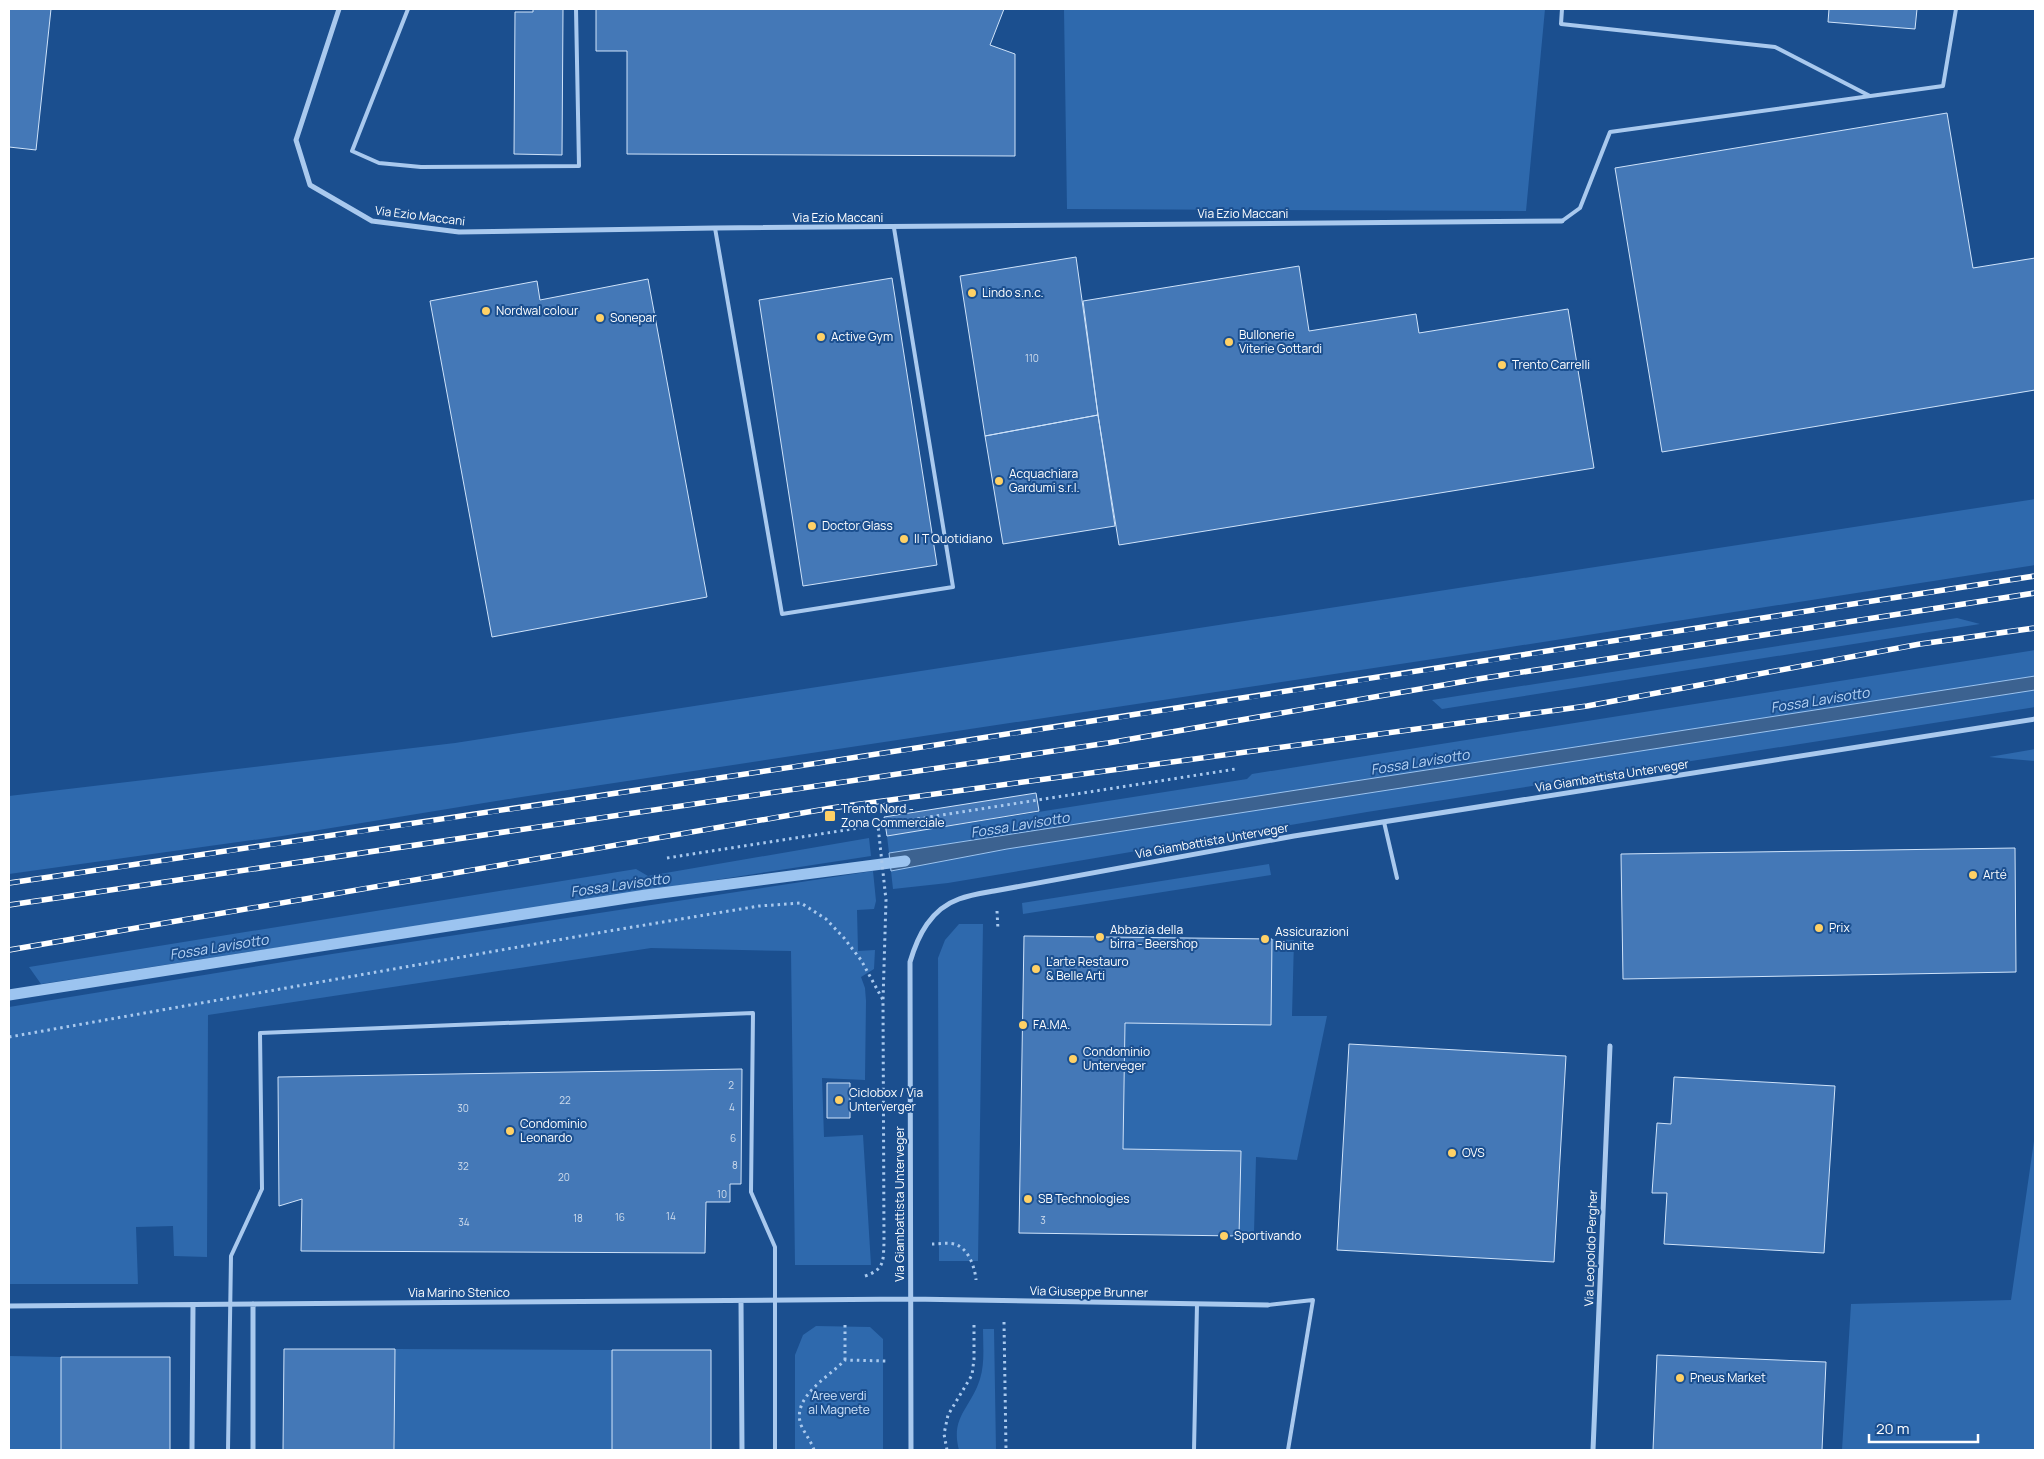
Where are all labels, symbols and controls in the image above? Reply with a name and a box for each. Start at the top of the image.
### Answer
street label: Via Ezio Maccani [374,202,466,229]
street label: Via Ezio Maccani [1198,205,1288,222]
street label: Via Ezio Maccani [793,209,883,226]
place label: Lindo s.n.c. [982,284,1044,301]
marker: Lindo s.n.c. [966,287,978,299]
place label: Nordwal colour [496,302,579,319]
marker: Nordwal colour [480,305,492,317]
place label: Sonepar [610,309,657,326]
marker: Sonepar [594,312,606,324]
place label: Bullonerie Viterie Gottardi [1239,326,1322,357]
place label: Active Gym [831,328,893,345]
marker: Active Gym [815,331,827,343]
marker: Bullonerie Viterie Gottardi [1223,336,1235,348]
house number: 110 [1025,351,1039,365]
place label: Trento Carrelli [1512,356,1590,373]
marker: Trento Carrelli [1496,359,1508,371]
place label: Acquachiara Gardumi s.r.l. [1009,465,1080,496]
marker: Acquachiara Gardumi s.r.l. [993,475,1005,487]
place label: Doctor Glass [822,517,893,534]
marker: Doctor Glass [806,520,818,532]
place label: Il T Quotidiano [914,530,992,547]
marker: Il T Quotidiano [898,533,910,545]
water label: Fossa Lavisotto [1769,682,1871,717]
water label: Fossa Lavisotto [1369,744,1471,779]
street label: Via Giambattista Unterveger [1534,755,1691,796]
place label: Trento Nord - Zona Commerciale [841,800,945,831]
water label: Fossa Lavisotto [969,807,1071,842]
marker: Trento Nord - Zona Commerciale [823,809,837,823]
street label: Via Giambattista Unterveger [1134,819,1291,862]
place label: Arté [1983,866,2007,883]
water label: Fossa Lavisotto [569,868,671,901]
marker: Arté [1967,869,1979,881]
place label: Prix [1829,919,1850,936]
place label: Abbazia della birra - Beershop [1110,921,1198,952]
marker: Prix [1813,922,1825,934]
place label: Assicurazioni Riunite [1275,923,1349,954]
water label: Fossa Lavisotto [168,929,270,964]
marker: Abbazia della birra - Beershop [1094,931,1106,943]
marker: Assicurazioni Riunite [1259,933,1271,945]
place label: L'arte Restauro & Belle Arti [1046,953,1129,984]
marker: L'arte Restauro & Belle Arti [1030,963,1042,975]
place label: FA.MA. [1033,1016,1070,1033]
marker: FA.MA. [1017,1019,1029,1031]
place label: Condominio Unterveger [1083,1043,1150,1074]
marker: Condominio Unterveger [1067,1053,1079,1065]
house number: 2 [728,1078,734,1092]
place label: Ciclobox / Via Unterverger [849,1084,923,1115]
house number: 22 [559,1093,571,1107]
marker: Ciclobox / Via Unterverger [833,1094,845,1106]
house number: 4 [729,1100,735,1114]
house number: 30 [457,1101,469,1115]
place label: Condominio Leonardo [520,1115,587,1146]
marker: Condominio Leonardo [504,1125,516,1137]
street label: Via Giambattista Unterveger [891,1126,908,1282]
house number: 6 [730,1131,736,1145]
place label: OVS [1462,1144,1485,1161]
marker: OVS [1446,1147,1458,1159]
house number: 8 [732,1158,738,1172]
house number: 32 [457,1159,469,1173]
house number: 20 [558,1170,570,1184]
house number: 10 [717,1187,727,1201]
street label: Via Leopoldo Pergher [1580,1189,1601,1307]
place label: SB Technologies [1038,1190,1129,1207]
marker: SB Technologies [1022,1193,1034,1205]
house number: 14 [666,1209,676,1223]
house number: 16 [615,1210,625,1224]
house number: 18 [573,1211,583,1225]
house number: 3 [1040,1213,1046,1227]
house number: 34 [458,1215,470,1229]
place label: Sportivando [1234,1227,1301,1244]
marker: Sportivando [1218,1230,1230,1242]
street label: Via Giuseppe Brunner [1030,1282,1149,1301]
street label: Via Marino Stenico [408,1284,510,1301]
place label: Pneus Market [1690,1369,1766,1386]
marker: Pneus Market [1674,1372,1686,1384]
park label: Aree verdi al Magnete [808,1387,870,1418]
scale bar [1869,1412,1978,1444]
text: 20 m [1876,1418,1909,1439]

